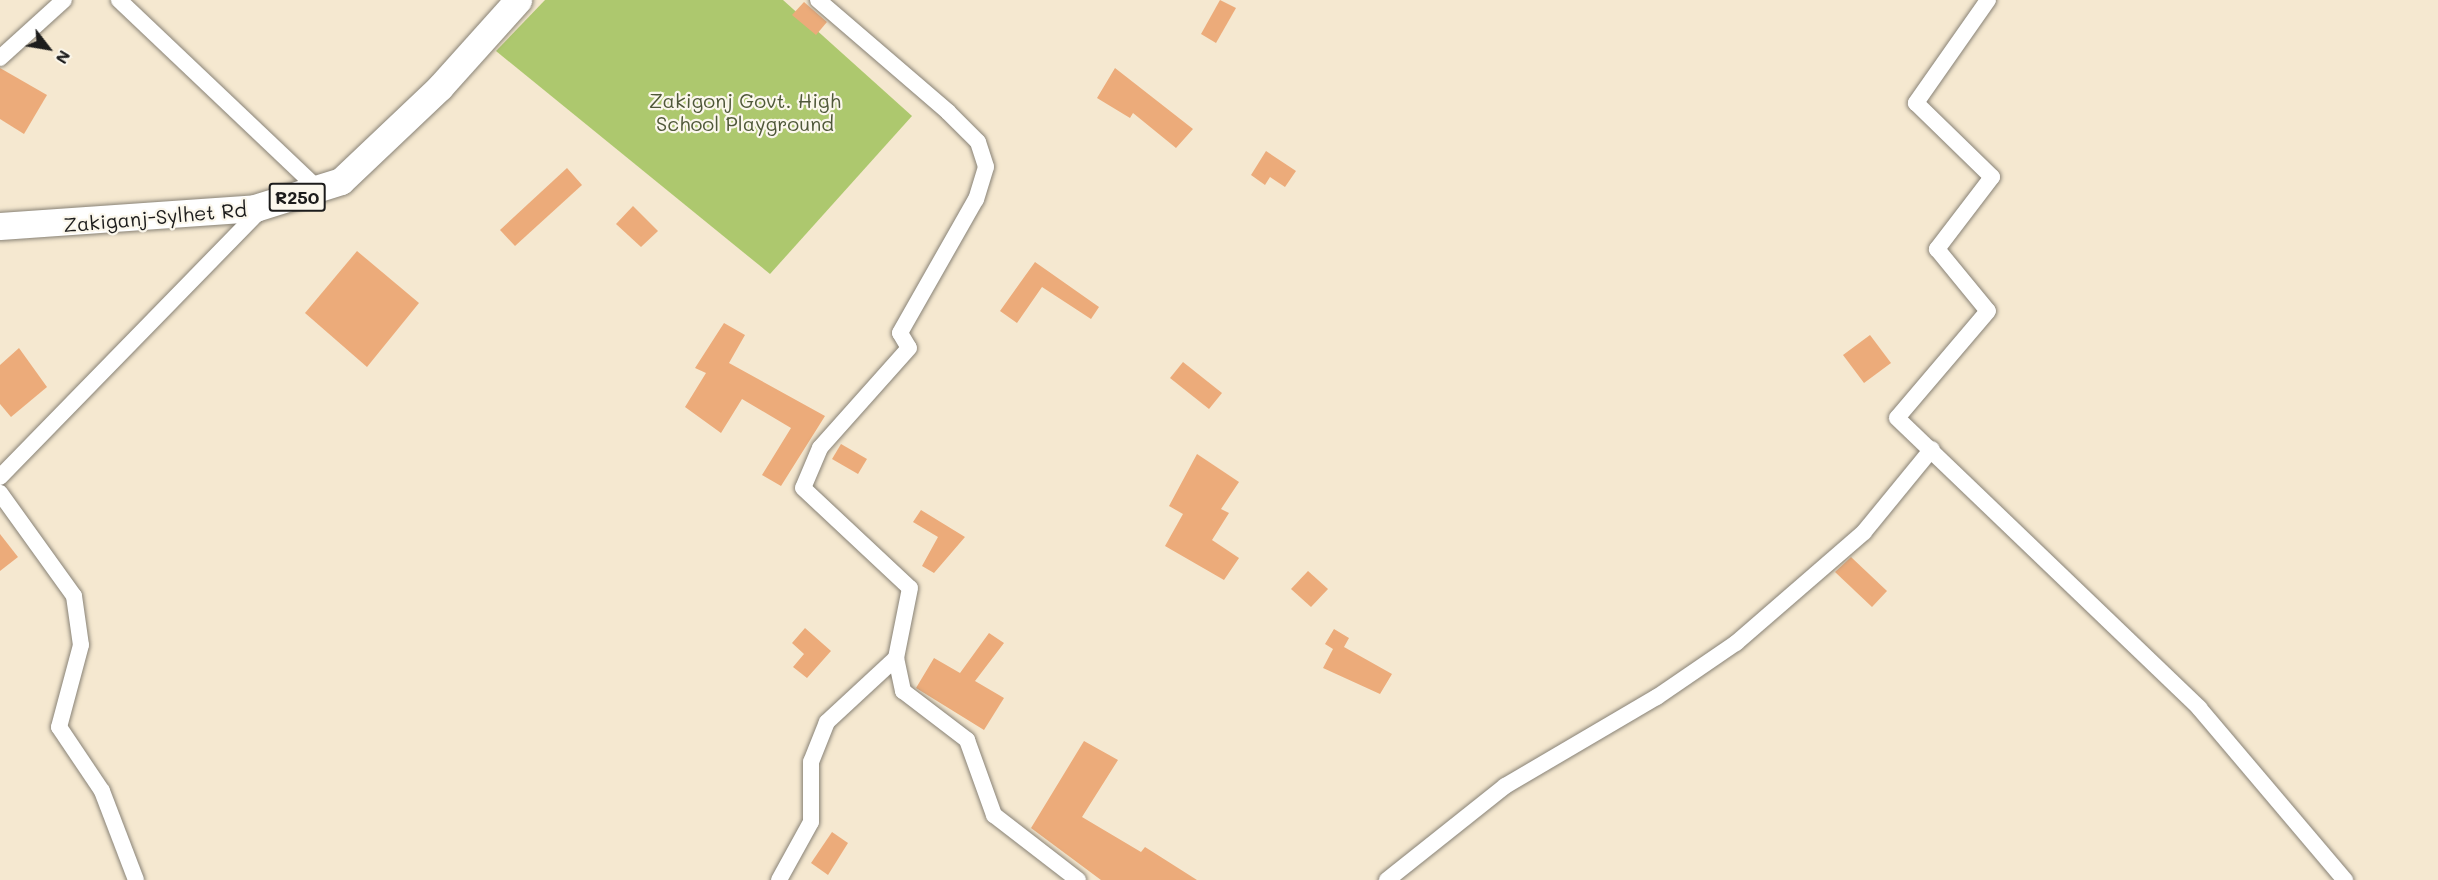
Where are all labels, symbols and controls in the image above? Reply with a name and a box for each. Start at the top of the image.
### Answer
north arrow [18,18,78,78]
text: N [52,47,76,68]
park label: Zakigonj Govt. High School Playground [649,89,841,136]
road number: R250 [268,182,326,212]
street label: Zakiganj-Sylhet Rd [62,197,248,237]

